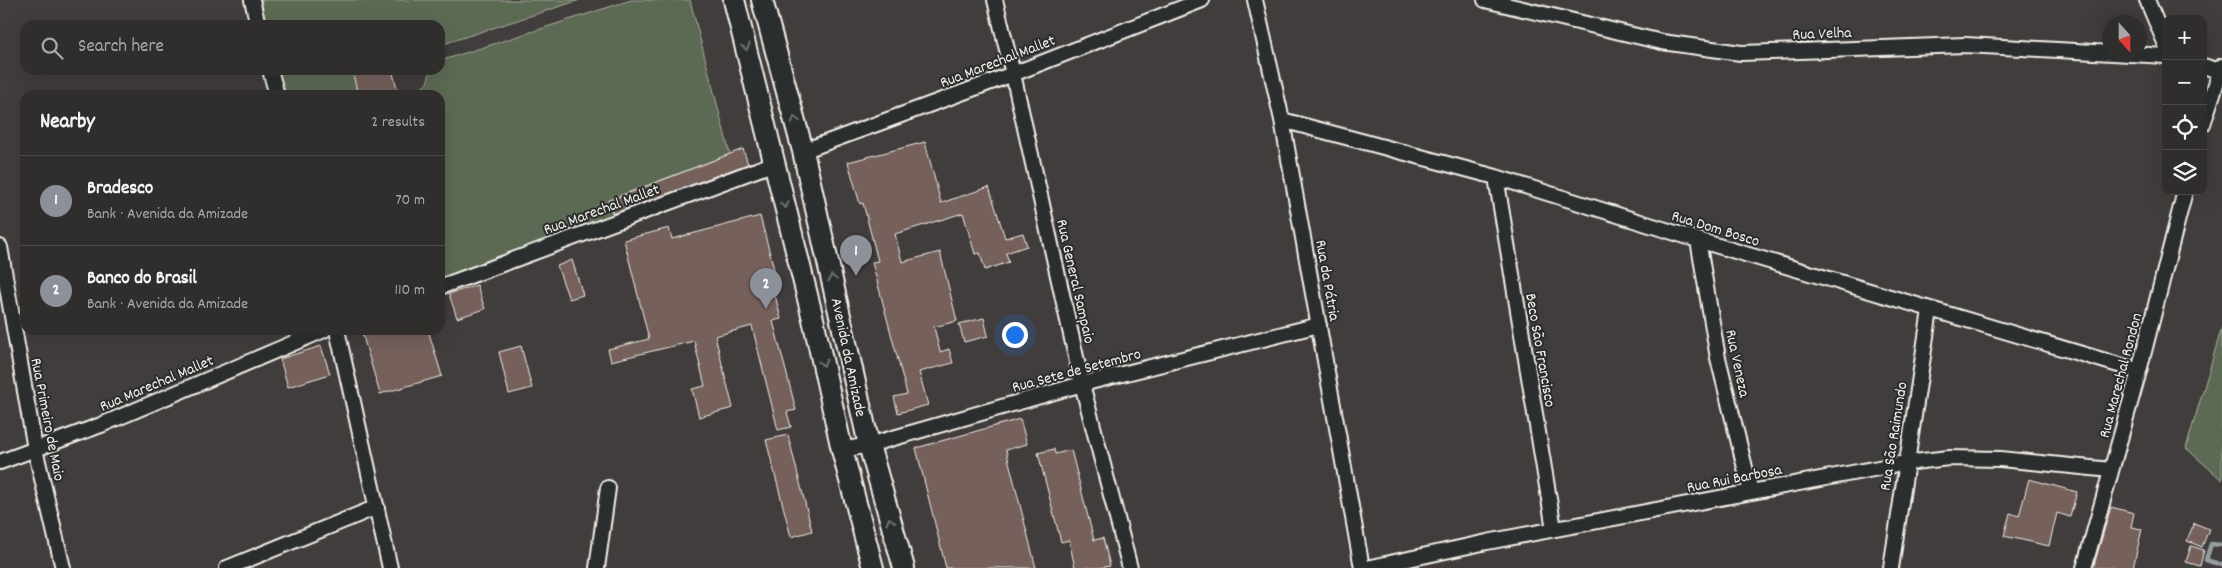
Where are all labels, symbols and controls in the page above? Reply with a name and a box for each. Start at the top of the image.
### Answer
north arrow [2102,15,2147,60]
map controls [2162,15,2207,195]
button: + [2162,15,2207,60]
search box [20,20,445,75]
street label: Rua Velha [1792,22,1853,47]
street label: Rua Marechal Mallet [937,30,1059,95]
icon: search [38,34,66,62]
text: Search here [78,34,164,61]
one-way arrow [740,43,751,52]
button: − [2162,60,2207,105]
button: locate [2162,105,2207,150]
text: Nearby [40,108,95,138]
text: 2 results [371,111,425,134]
one-way arrow [790,116,801,124]
button: layers [2162,150,2207,195]
text: Bradesco [87,176,153,203]
street label: Rua Marechal Mallet [541,179,663,242]
text: 1 [54,189,58,212]
text: 70 m [395,189,425,212]
one-way arrow [779,200,790,209]
text: Bank · Avenida da Amizade [87,203,248,226]
street label: Rua Dom Bosco [1668,205,1762,254]
street label: Rua General Sampaio [1049,217,1100,346]
pin: 1 [840,235,872,276]
street label: Rua da Pátria [1308,238,1345,323]
text: Banco do Brasil [87,266,197,293]
pin: 2 [750,268,782,309]
one-way arrow [827,274,838,283]
text: 2 [53,279,60,302]
text: 110 m [395,279,425,302]
street label: Beco São Francisco [1518,292,1561,409]
text: Bank · Avenida da Amizade [87,293,248,316]
street label: Avenida da Amizade [824,296,871,419]
street label: Rua Marechal Rondon [2094,310,2149,441]
your location [1002,322,1028,348]
street label: Rua Veneza [1718,328,1755,400]
street label: Rua Sete de Setembro [1010,343,1144,400]
street label: Rua Marechal Mallet [96,350,218,419]
street label: Rua Primeiro de Maio [23,356,70,483]
one-way arrow [817,358,828,367]
street label: Rua São Raimundo [1875,380,1914,492]
street label: Rua Rui Barbosa [1685,459,1784,500]
one-way arrow [886,518,896,526]

